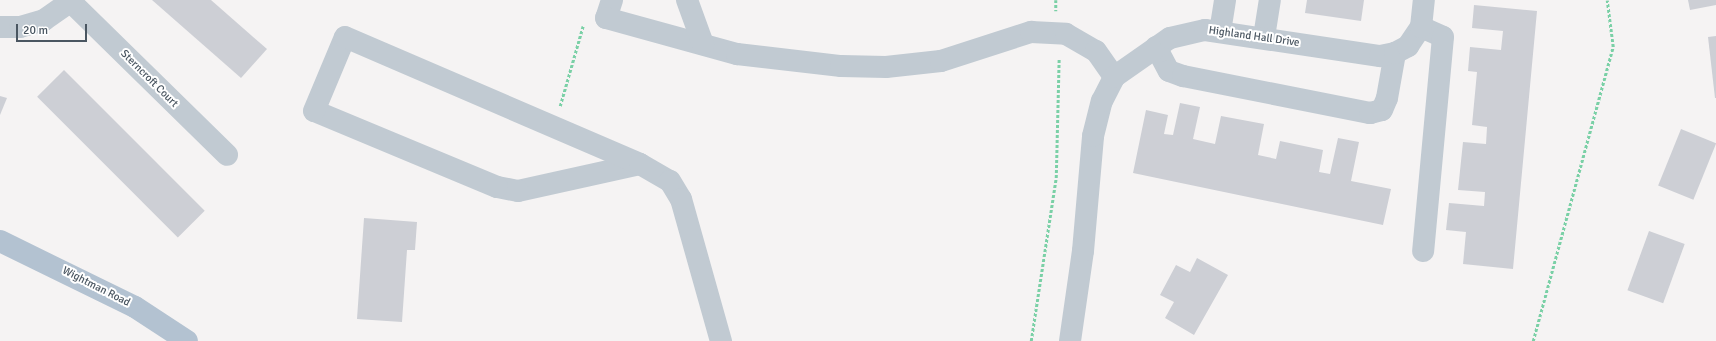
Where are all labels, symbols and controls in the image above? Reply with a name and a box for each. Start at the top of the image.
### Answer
scale bar [18,16,89,42]
text: 20 m [23,23,48,38]
street label: Highland Hall Drive [1208,24,1300,50]
street label: Sterncroft Court [117,47,181,111]
street label: Wightman Road [60,264,132,310]

